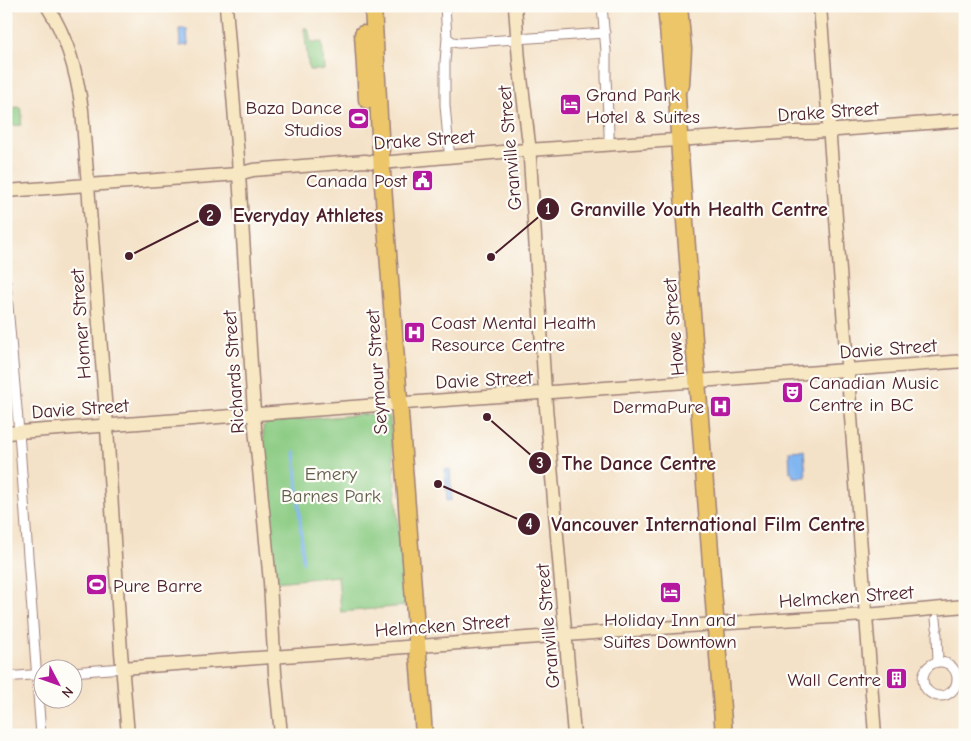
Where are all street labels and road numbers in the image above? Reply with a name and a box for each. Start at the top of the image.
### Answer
street label: Granville Street [494,84,526,211]
street label: Drake Street [777,97,880,127]
street label: Drake Street [373,125,476,155]
street label: Homer Street [66,267,96,380]
street label: Howe Street [659,277,689,377]
street label: Seymour Street [362,308,392,435]
street label: Richards Street [219,309,249,434]
street label: Davie Street [839,335,938,363]
street label: Davie Street [435,366,534,394]
street label: Davie Street [31,395,130,423]
street label: Granville Street [532,562,564,689]
street label: Helmcken Street [778,581,915,613]
street label: Helmcken Street [374,610,511,642]

